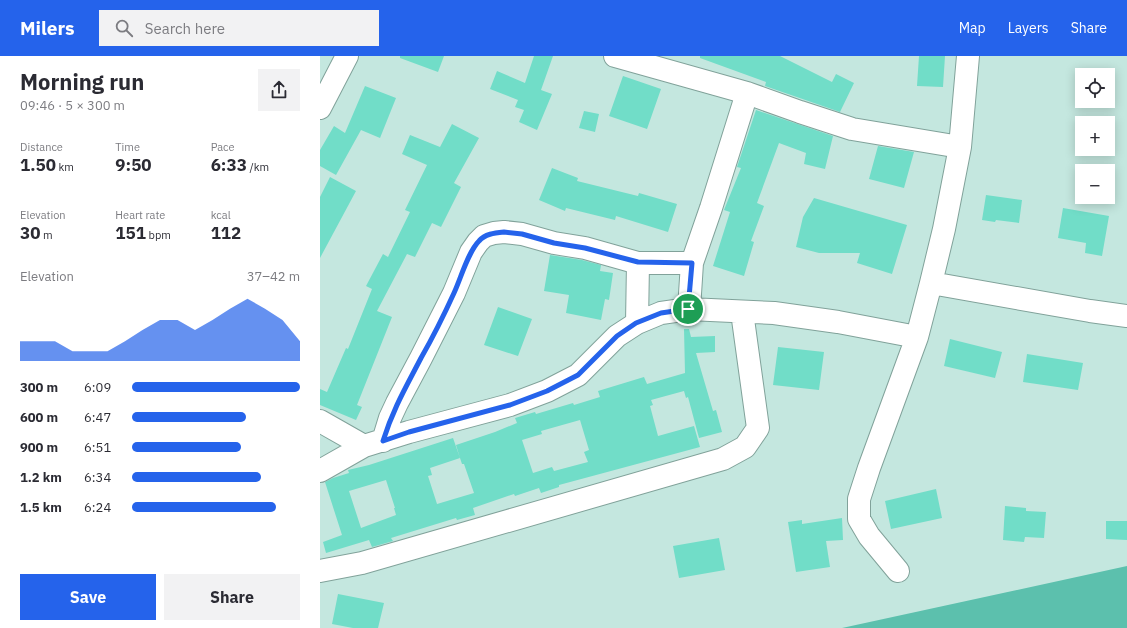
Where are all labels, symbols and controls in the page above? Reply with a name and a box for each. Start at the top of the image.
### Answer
search box [99,10,379,46]
text: Milers [20,16,75,40]
icon: search [113,17,135,39]
text: Search here [145,19,225,38]
text: Map [959,19,986,37]
text: Layers [1008,19,1049,37]
text: Share [1071,19,1107,37]
text: Morning run [20,67,144,96]
map controls [1075,68,1115,204]
button: locate [1075,68,1115,108]
button: share [258,69,300,111]
text: 09:46 · 5 × 300 m [20,97,125,114]
button: + [1075,116,1115,156]
text: Distance [20,140,63,154]
text: Time [115,140,140,154]
text: Pace [211,140,235,154]
text: 1.50 [20,154,56,176]
text: 9:50 [115,154,152,176]
text: 6:33 [211,154,247,176]
text: km [56,160,74,174]
text: /km [247,160,269,174]
button: − [1075,164,1115,204]
text: Elevation [20,208,66,222]
text: Heart rate [115,208,165,222]
text: kcal [211,208,231,222]
text: 30 [20,222,40,244]
text: 151 [115,222,146,244]
text: 112 [211,222,241,244]
text: m [40,228,53,242]
text: bpm [146,228,171,242]
text: Elevation [20,268,74,285]
text: 37–42 m [247,268,300,285]
pin [671,292,705,326]
icon: arrive [677,298,699,320]
text: 300 m [20,379,58,396]
text: 6:09 [84,379,111,396]
text: 600 m [20,409,58,426]
text: 6:47 [84,409,111,426]
text: 900 m [20,439,58,456]
text: 6:51 [84,439,111,456]
text: 1.2 km [20,469,62,486]
text: 6:34 [84,469,111,486]
text: 1.5 km [20,499,62,516]
text: 6:24 [84,499,111,516]
button: Save [20,574,156,620]
button: Share [164,574,300,620]

